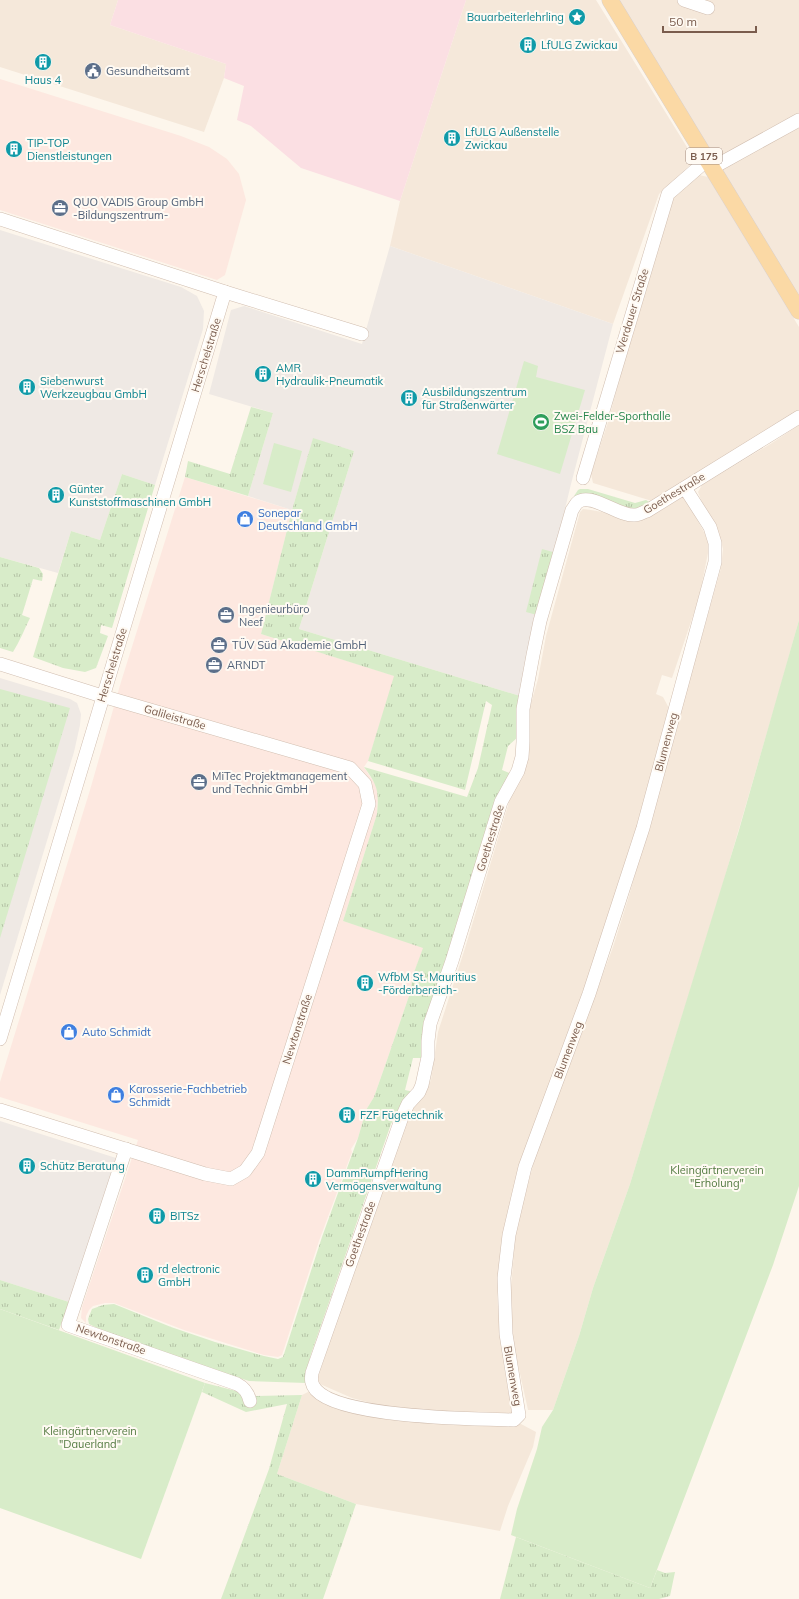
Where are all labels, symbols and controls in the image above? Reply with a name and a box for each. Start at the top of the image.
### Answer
place icon: Bauarbeiterlehrling [567,7,587,27]
scale bar [663,8,756,34]
place label: Bauarbeiterlehrling [467,10,564,24]
text: 50 m [669,14,697,29]
building icon: LfULG Zwickau [518,35,538,55]
place label: LfULG Zwickau [541,38,618,52]
building icon: Haus 4 [33,52,53,72]
public building icon: Gesundheitsamt [83,61,103,81]
place label: Gesundheitsamt [106,64,189,78]
place label: Haus 4 [25,73,62,87]
place label: LfULG Außenstelle Zwickau [465,125,559,152]
building icon: LfULG Außenstelle Zwickau [442,128,462,148]
place label: TIP-TOP Dienstleistungen [27,136,112,163]
building icon: TIP-TOP Dienstleistungen [4,139,24,159]
road number: B 175 [686,148,722,164]
place label: QUO VADIS Group GmbH -Bildungszentrum- [73,195,204,222]
office icon: QUO VADIS Group GmbH -Bildungszentrum- [50,198,70,218]
street label: Werdauer Straße [612,267,652,355]
street label: Herschelstraße [188,316,224,394]
place label: AMR Hydraulik-Pneumatik [276,361,384,388]
building icon: AMR Hydraulik-Pneumatik [253,364,273,384]
place label: Siebenwurst Werkzeugbau GmbH [40,374,147,401]
building icon: Siebenwurst Werkzeugbau GmbH [17,377,37,397]
place label: Ausbildungszentrum für Straßenwärter [422,385,527,412]
building icon: Ausbildungszentrum für Straßenwärter [399,388,419,408]
place label: Zwei-Felder-Sporthalle BSZ Bau [554,409,671,436]
sports icon: Zwei-Felder-Sporthalle BSZ Bau [531,412,551,432]
street label: Goethestraße [641,469,707,517]
place label: Günter Kunststoffmaschinen GmbH [69,482,211,509]
building icon: Günter Kunststoffmaschinen GmbH [46,485,66,505]
place label: Sonepar Deutschland GmbH [258,506,358,533]
shop icon: Sonepar Deutschland GmbH [235,509,255,529]
place label: Ingenieurbüro Neef [239,602,309,629]
office icon: Ingenieurbüro Neef [216,605,236,625]
street label: Herschelstraße [94,626,130,704]
office icon: TÜV Süd Akademie GmbH [209,635,229,655]
place label: TÜV Süd Akademie GmbH [232,638,367,652]
office icon: ARNDT [204,655,224,675]
place label: ARNDT [227,658,266,672]
street label: Galileistraße [142,701,208,733]
street label: Blumenweg [651,711,681,773]
place label: MiTec Projektmanagement und Technic GmbH [212,769,347,796]
office icon: MiTec Projektmanagement und Technic GmbH [189,772,209,792]
street label: Goethestraße [473,803,507,873]
place label: WfbM St. Mauritius -Förderbereich- [378,970,476,997]
building icon: WfbM St. Mauritius -Förderbereich- [355,973,375,993]
street label: Newtonstraße [279,992,315,1066]
street label: Blumenweg [551,1019,585,1081]
shop icon: Auto Schmidt [59,1022,79,1042]
place label: Auto Schmidt [82,1025,151,1039]
place label: Karosserie-Fachbetrieb Schmidt [129,1082,248,1109]
shop icon: Karosserie-Fachbetrieb Schmidt [106,1085,126,1105]
building icon: FZF Fügetechnik [337,1105,357,1125]
place label: FZF Fügetechnik [360,1108,443,1122]
building icon: Schütz Beratung [17,1156,37,1176]
place label: Schütz Beratung [40,1159,125,1173]
park label: Kleingärtnerverein "Erholung" [670,1163,764,1190]
place label: DammRumpfHering Vermögensverwaltung [326,1166,441,1193]
building icon: DammRumpfHering Vermögensverwaltung [303,1169,323,1189]
street label: Goethestraße [342,1199,378,1269]
building icon: BITSz [147,1206,167,1226]
place label: BITSz [170,1209,200,1223]
place label: rd electronic GmbH [158,1262,221,1289]
building icon: rd electronic GmbH [135,1265,155,1285]
street label: Newtonstraße [74,1320,148,1358]
street label: Blumenweg [501,1345,525,1407]
park label: Kleingärtnerverein "Dauerland" [43,1424,137,1451]

